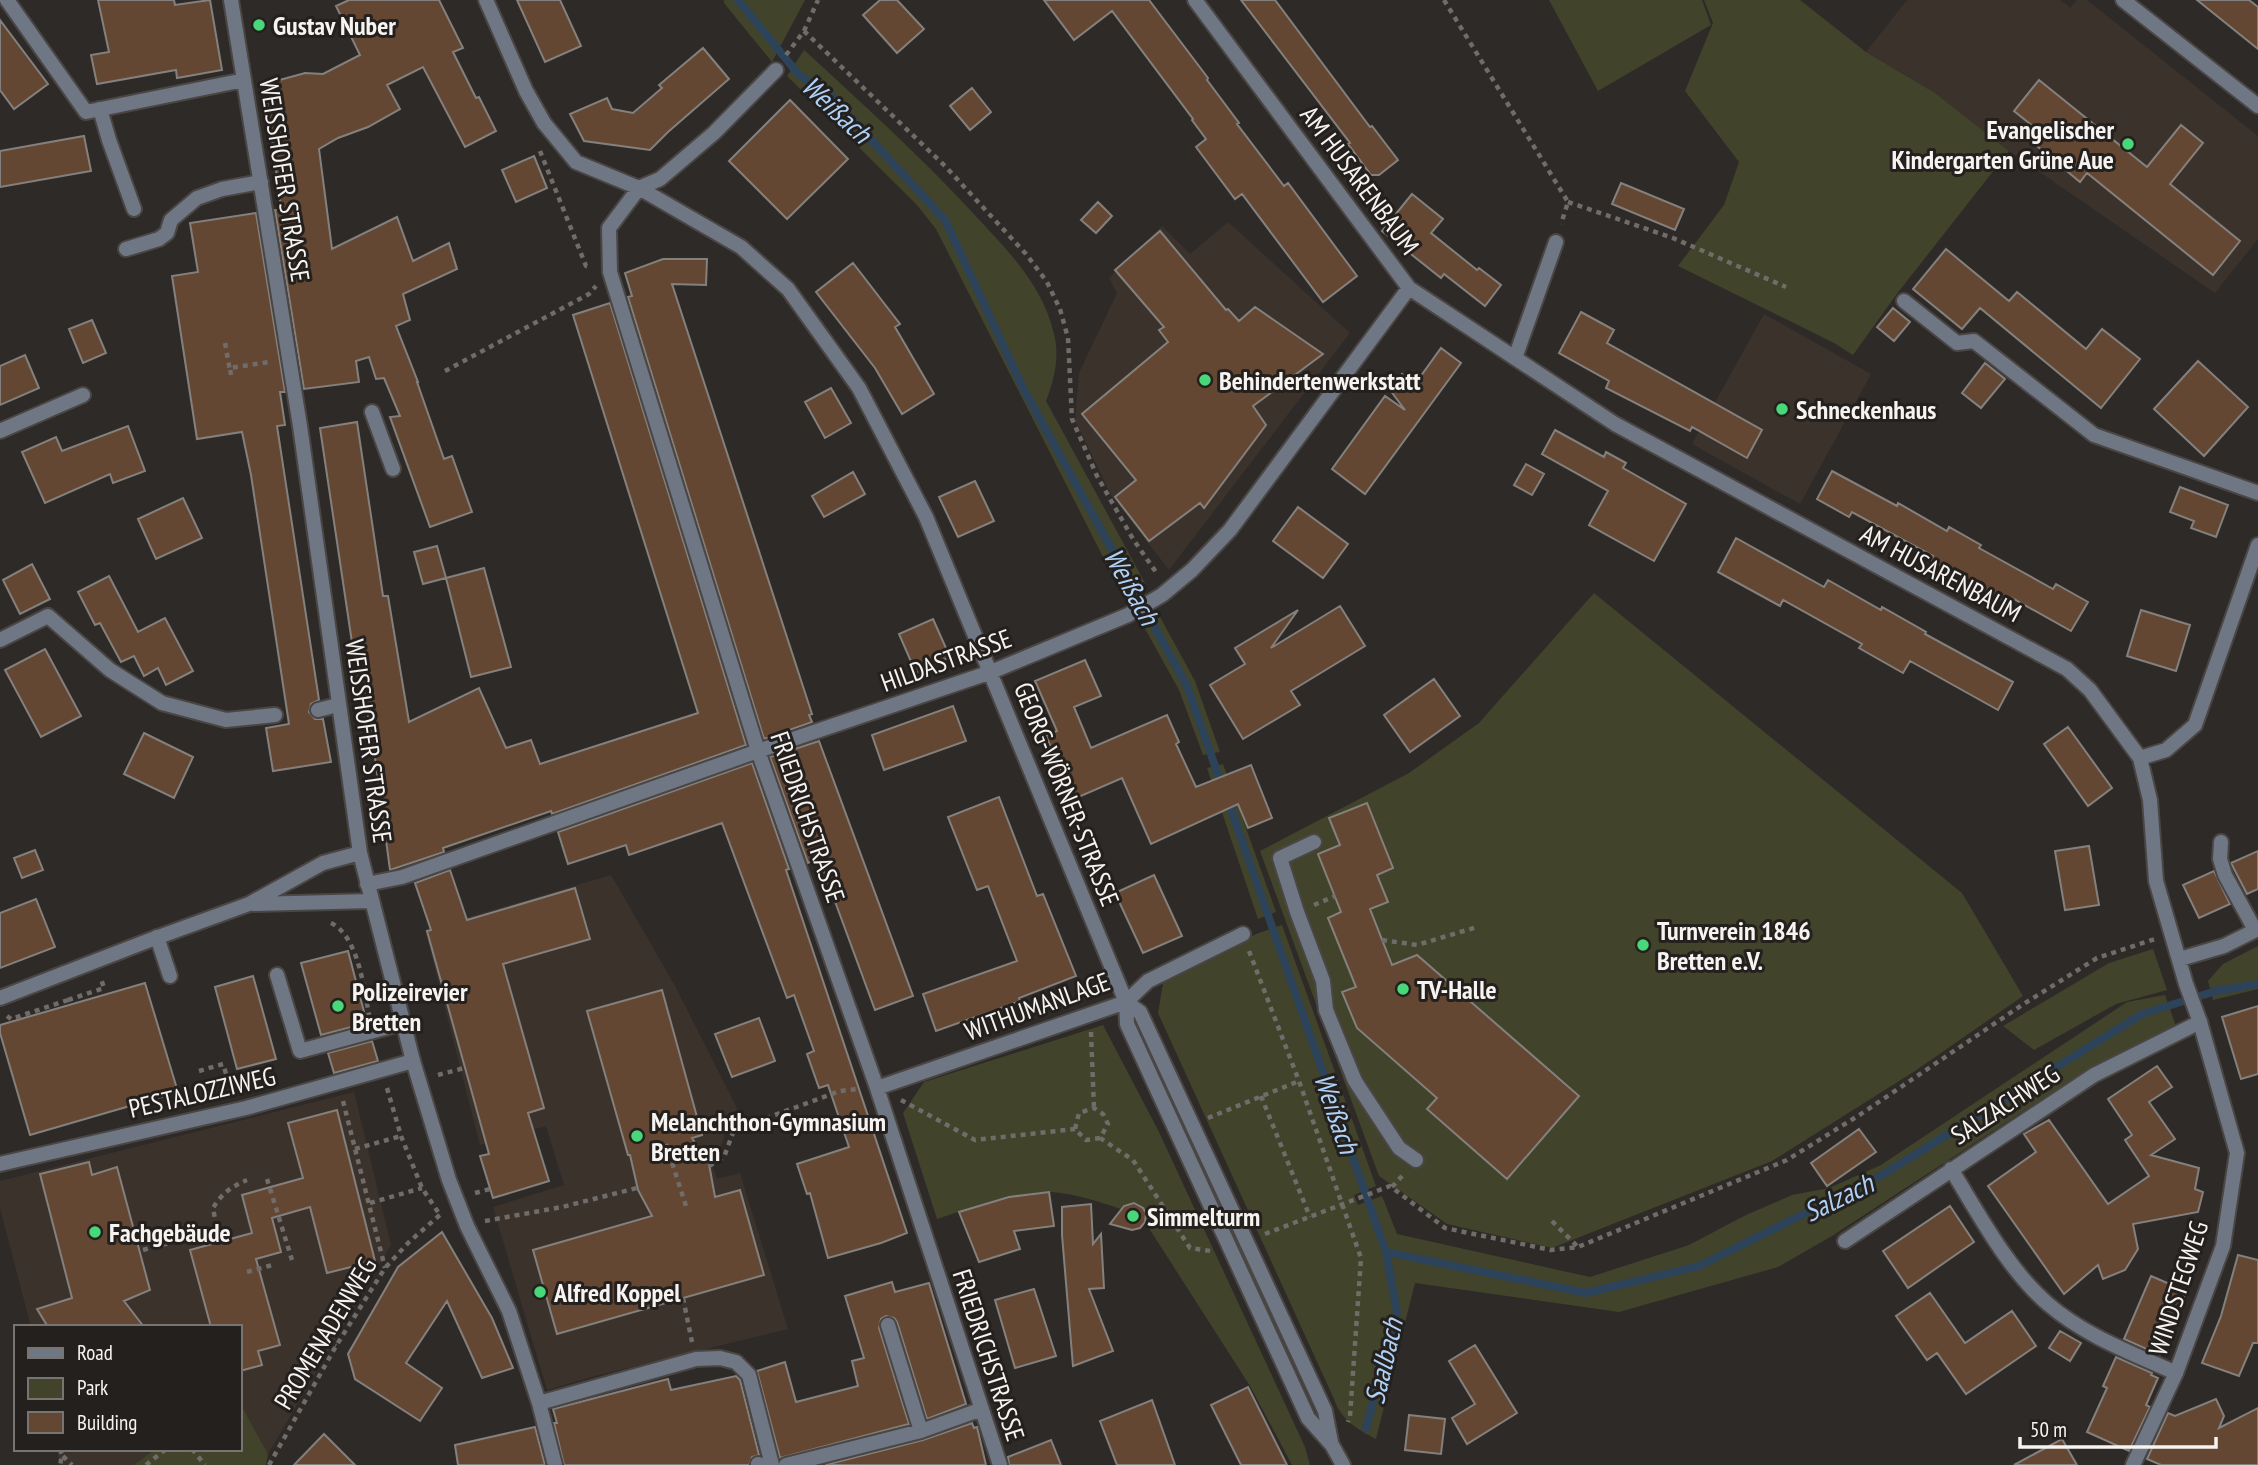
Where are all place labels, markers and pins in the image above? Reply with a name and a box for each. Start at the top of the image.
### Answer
place label: Gustav Nuber [273,9,396,42]
marker: Gustav Nuber [251,17,267,33]
place label: Evangelischer Kindergarten Grüne Aue [1891,113,2114,176]
marker: Evangelischer Kindergarten Grüne Aue [2120,136,2136,152]
place label: Behindertenwerkstatt [1219,364,1421,397]
marker: Behindertenwerkstatt [1197,372,1213,388]
place label: Schneckenhaus [1796,393,1936,426]
marker: Schneckenhaus [1774,401,1790,417]
place label: Turnverein 1846 Bretten e.V. [1657,914,1811,977]
marker: Turnverein 1846 Bretten e.V. [1635,937,1651,953]
place label: TV-Halle [1417,973,1497,1006]
place label: Polizeirevier Bretten [352,975,468,1038]
marker: TV-Halle [1395,981,1411,997]
marker: Polizeirevier Bretten [330,998,346,1014]
place label: Melanchthon-Gymnasium Bretten [651,1105,886,1168]
marker: Melanchthon-Gymnasium Bretten [629,1128,645,1144]
place label: Simmelturm [1147,1200,1260,1233]
marker: Simmelturm [1125,1208,1141,1224]
place label: Fachgebäude [109,1216,231,1249]
marker: Fachgebäude [87,1224,103,1240]
place label: Alfred Koppel [553,1276,681,1309]
marker: Alfred Koppel [532,1284,548,1300]

